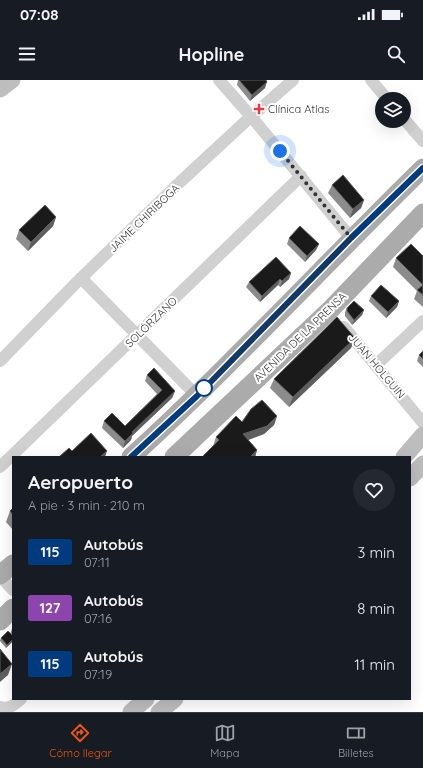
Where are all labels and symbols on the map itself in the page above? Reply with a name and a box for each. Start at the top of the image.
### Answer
place label: Clínica Atlas [268,102,329,116]
marker: Clínica Atlas [253,103,265,115]
your location [270,141,290,161]
street label: JAIME CHIRIBOGA [106,181,182,255]
street label: AVENIDA DE LA PRENSA [251,289,349,385]
street label: SOLÓRZANO [122,294,180,350]
street label: JUAN HOLGUIN [346,331,408,401]
unlabelled marker [195,379,213,397]

